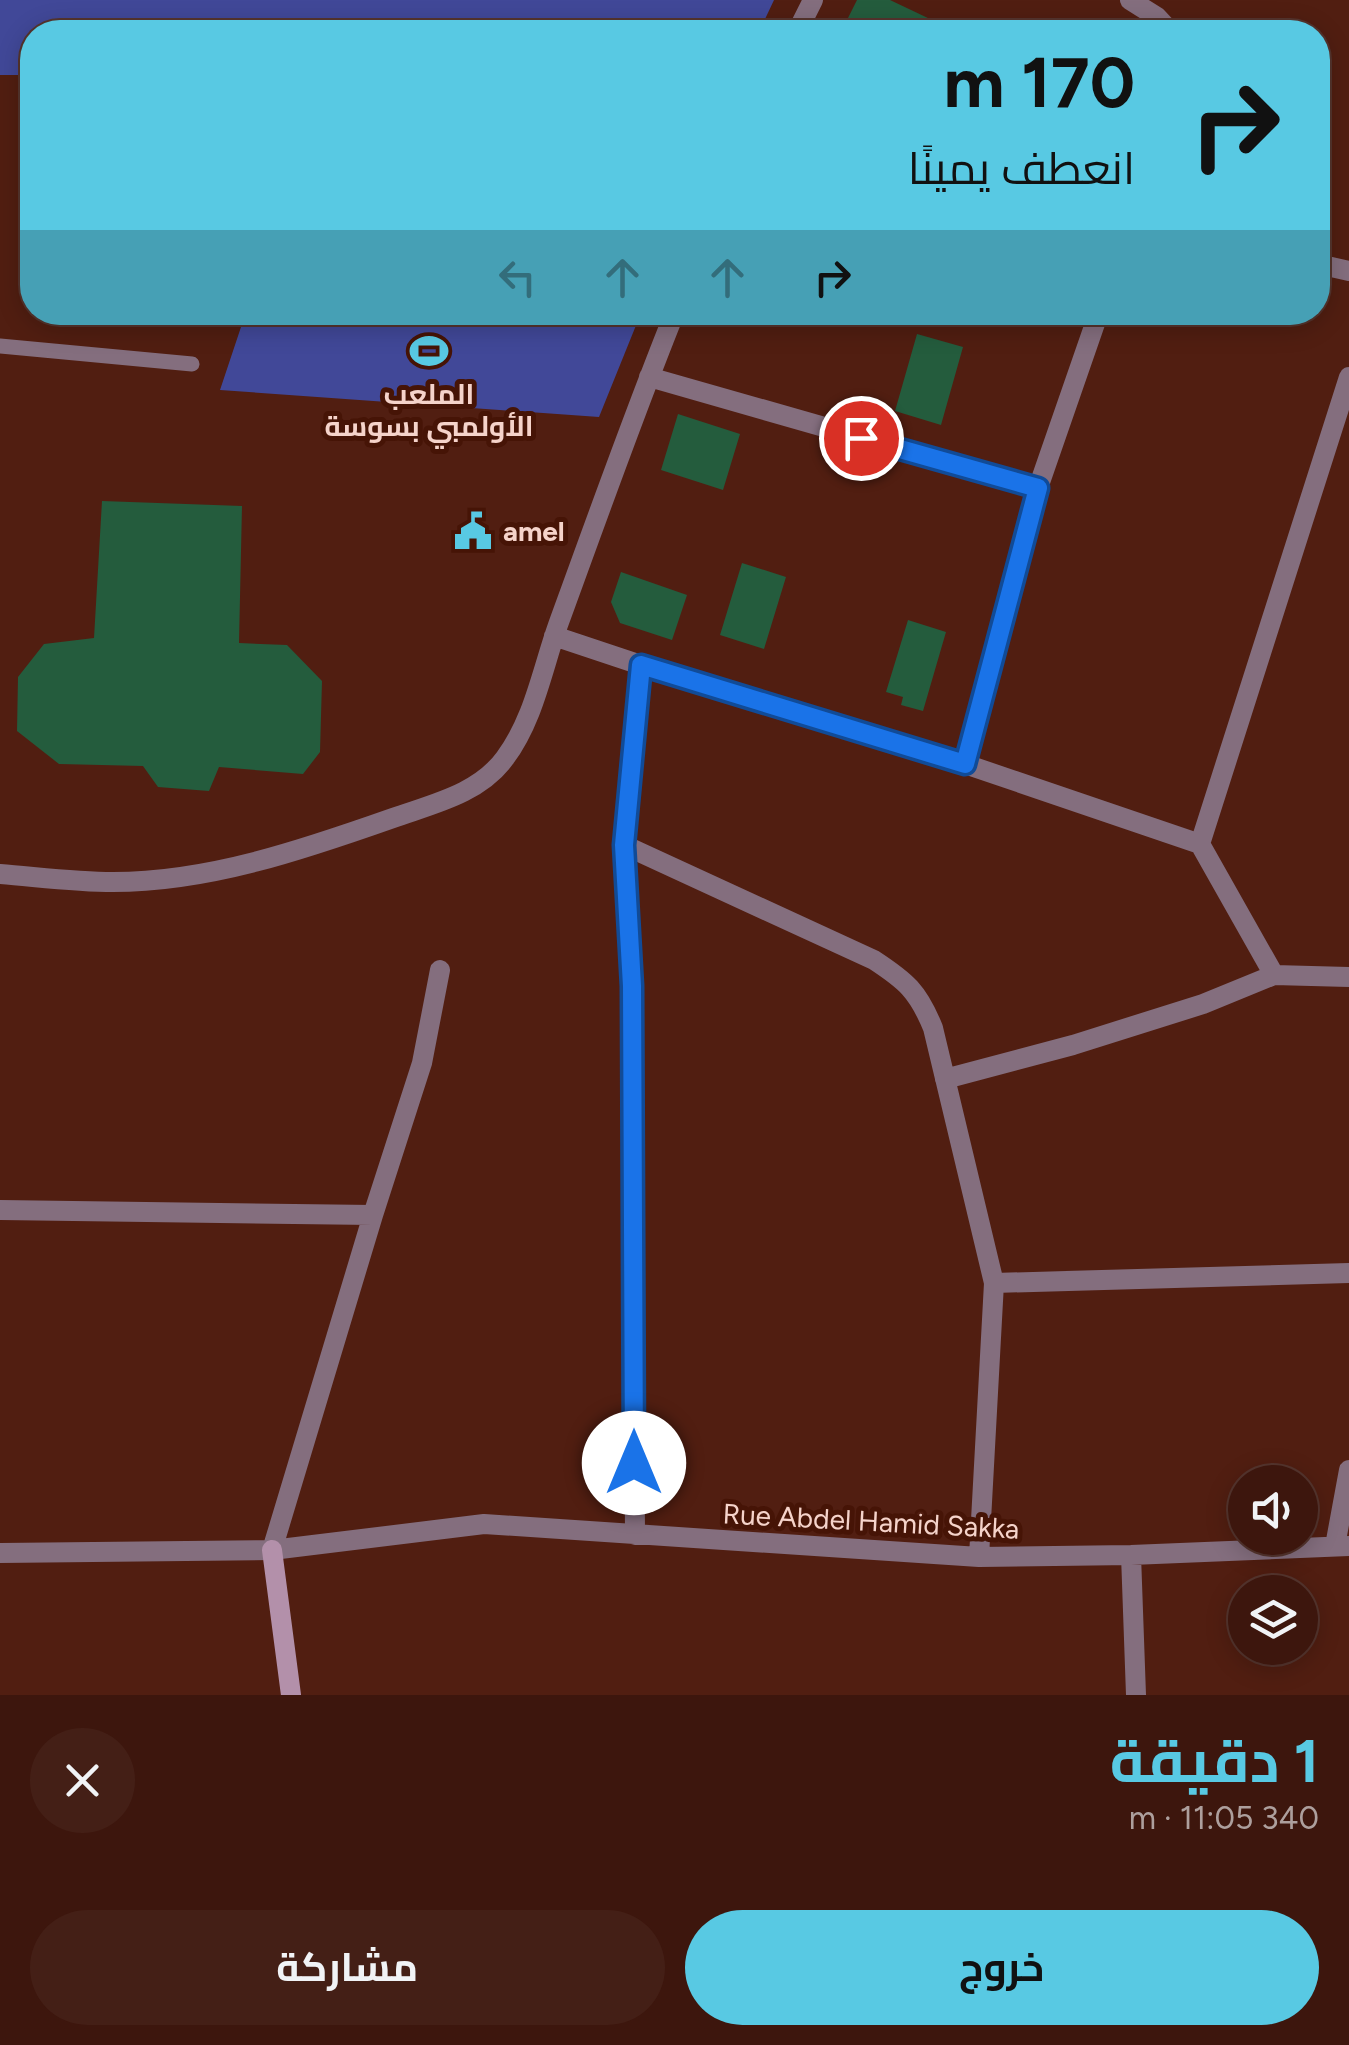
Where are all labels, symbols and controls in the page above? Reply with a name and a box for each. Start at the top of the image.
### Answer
text: 170 m [943,40,1135,125]
icon: right [1170,60,1300,190]
text: انعطف يمينًا [908,141,1135,195]
icon: left [490,250,545,305]
icon: ahead [595,250,650,305]
icon: ahead [700,250,755,305]
icon: right [805,250,860,305]
sports icon: الملعب الأولمبي بسوسة [408,330,450,372]
place label: الملعب الأولمبي بسوسة [325,377,533,449]
pin [819,396,904,481]
icon: arrive [834,411,889,466]
public building icon: amel [452,510,494,552]
place label: amel [503,514,565,548]
position arrow [582,1411,686,1515]
map controls [1228,1465,1318,1665]
button: sound [1228,1465,1318,1555]
street label: Rue Abdel Hamid Sakka [722,1496,1020,1546]
button: layers [1228,1575,1318,1665]
text: 1 دقيقة [1110,1725,1319,1797]
button: close [30,1728,135,1833]
text: 340 m · 11:05 [1129,1799,1319,1837]
button: مشاركة [30,1910,665,2025]
button: خروج [685,1910,1319,2025]

